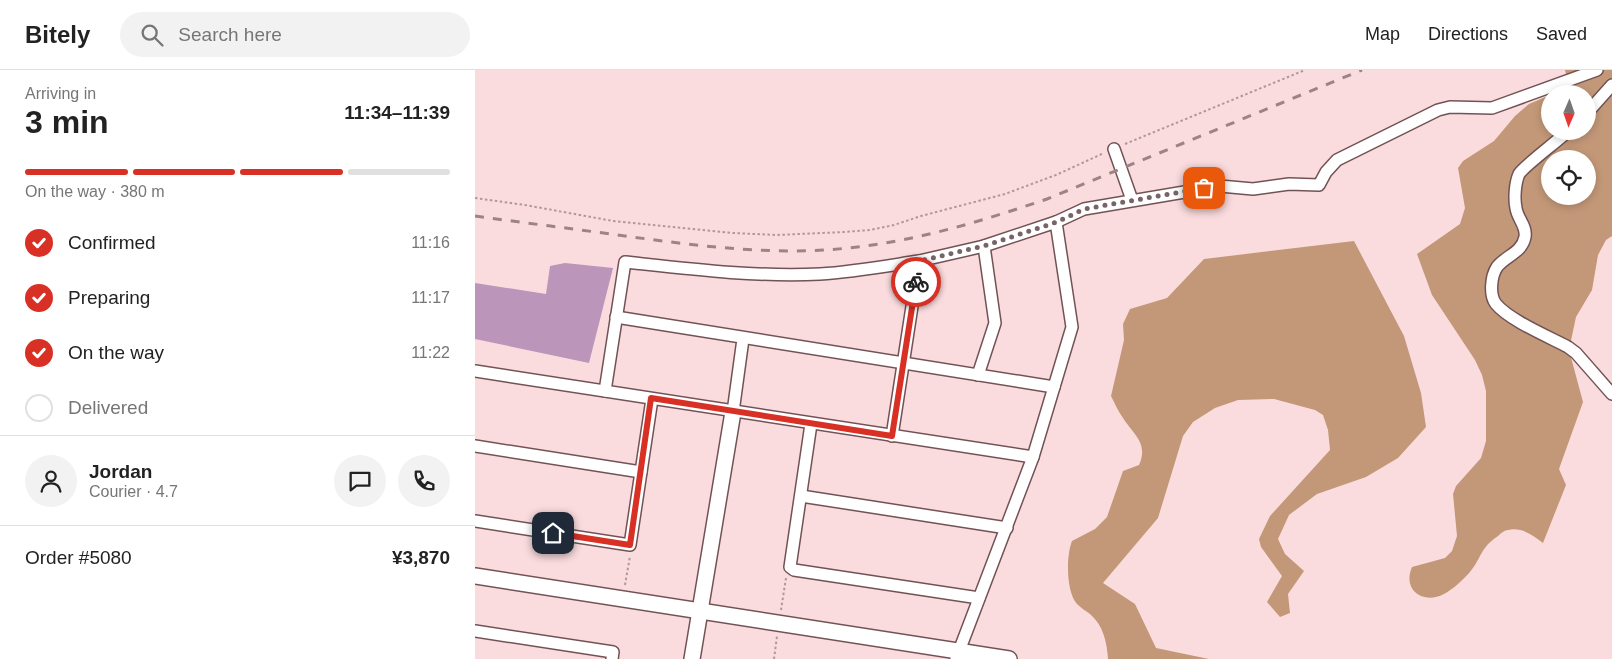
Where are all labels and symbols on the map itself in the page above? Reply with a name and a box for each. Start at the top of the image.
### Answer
north arrow [1541,85,1596,140]
pin [1183,167,1225,209]
courier [891,257,941,307]
pin [532,512,574,554]

